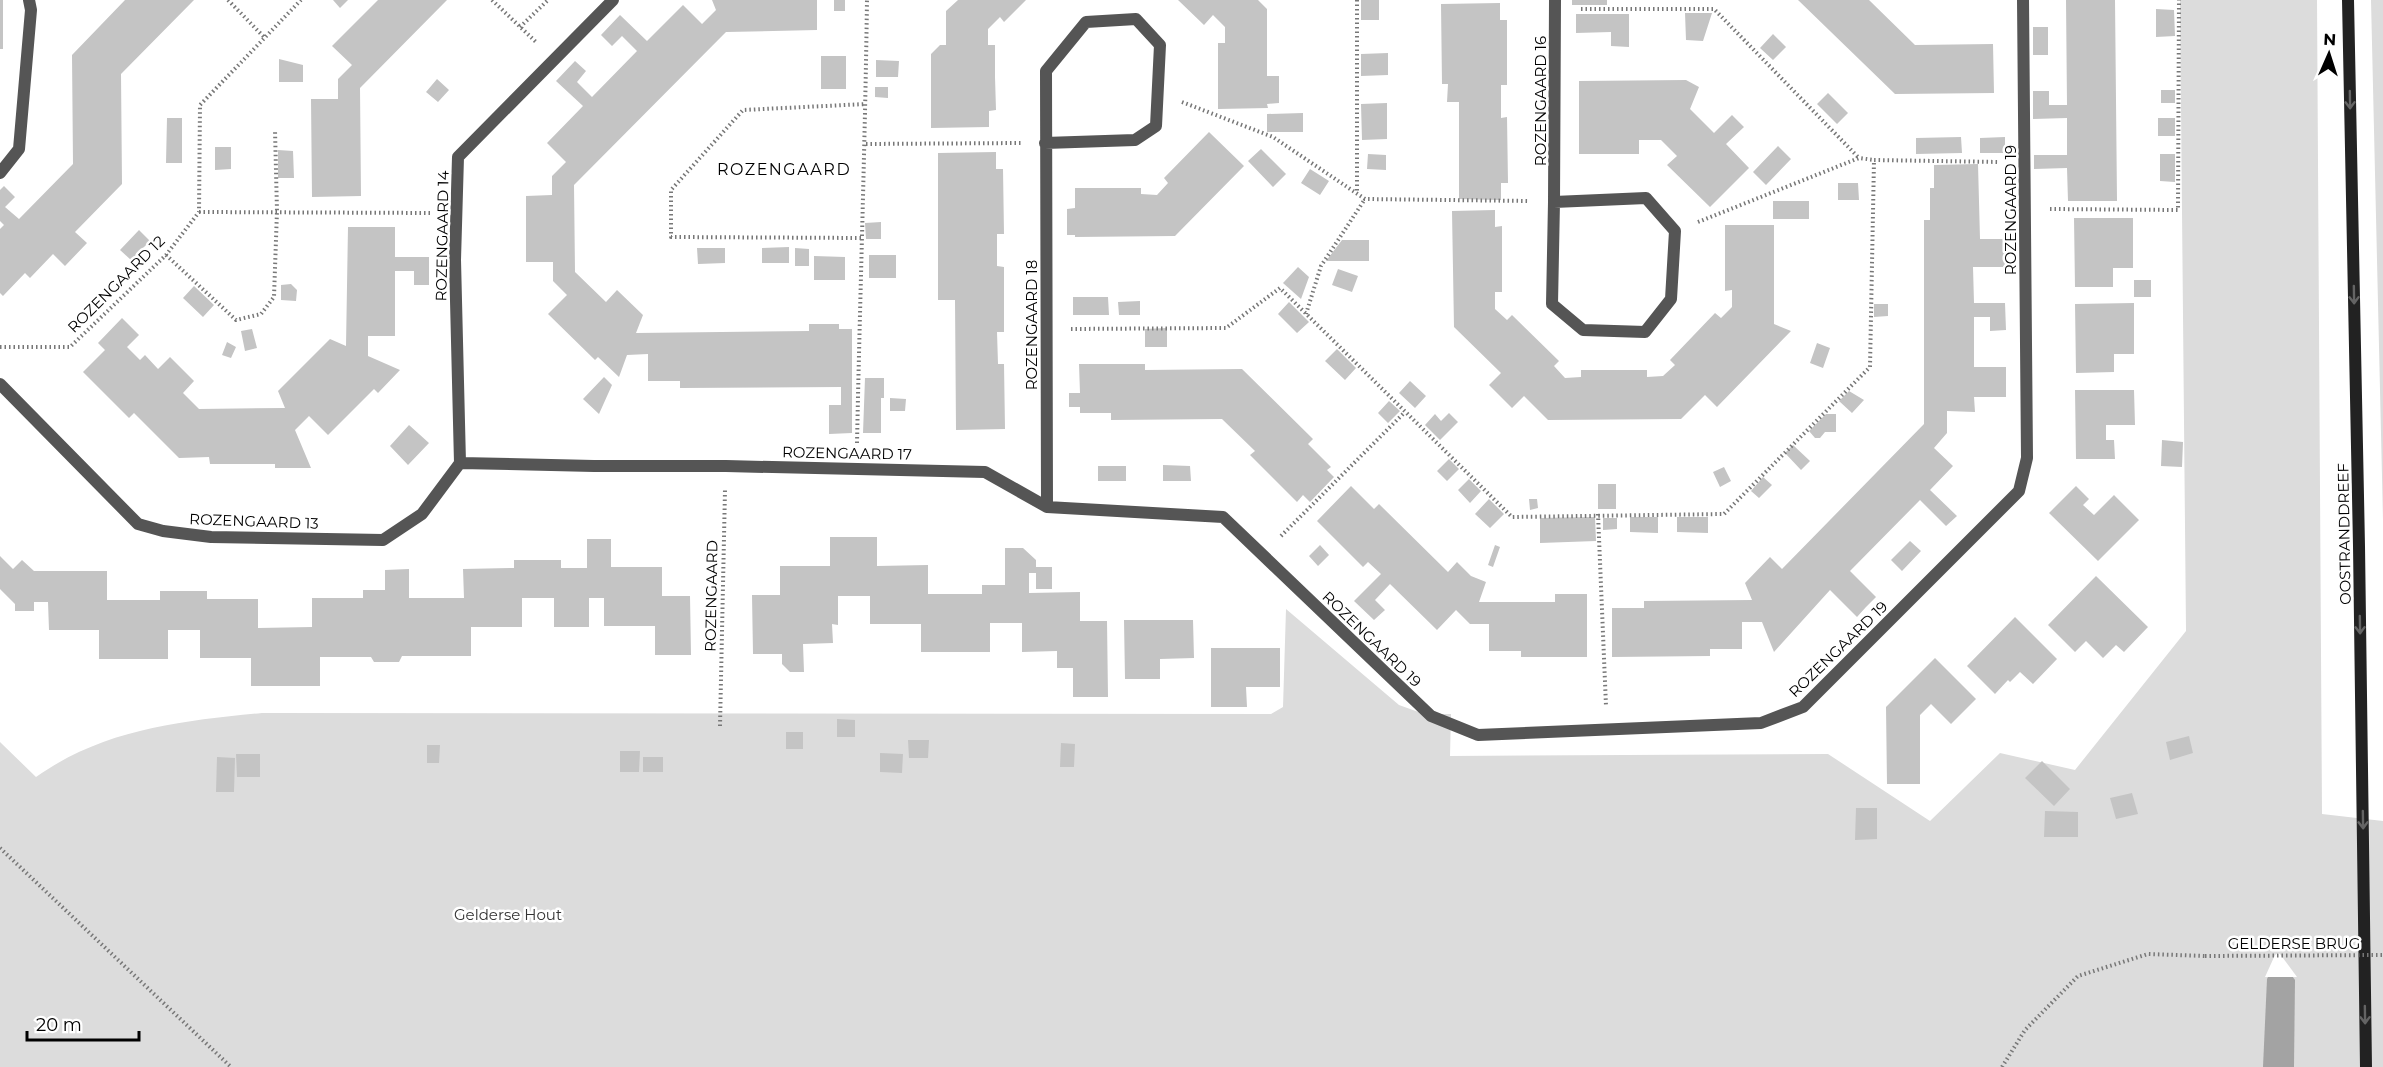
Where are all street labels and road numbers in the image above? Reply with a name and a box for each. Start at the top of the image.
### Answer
street label: ROZENGAARD 16 [1531,36,1550,166]
street label: ROZENGAARD 19 [2001,145,2020,275]
street label: ROZENGAARD 14 [431,170,453,302]
street label: ROZENGAARD 12 [63,231,169,337]
street label: ROZENGAARD 18 [1022,260,1041,390]
street label: ROZENGAARD 17 [782,442,912,464]
street label: OOSTRANDDREEF [2333,463,2355,605]
street label: ROZENGAARD 13 [189,509,319,533]
street label: ROZENGAARD [701,540,721,652]
street label: ROZENGAARD 19 [1319,587,1425,691]
street label: ROZENGAARD 19 [1785,597,1891,701]
street label: GELDERSE BRUG [2228,934,2360,953]

